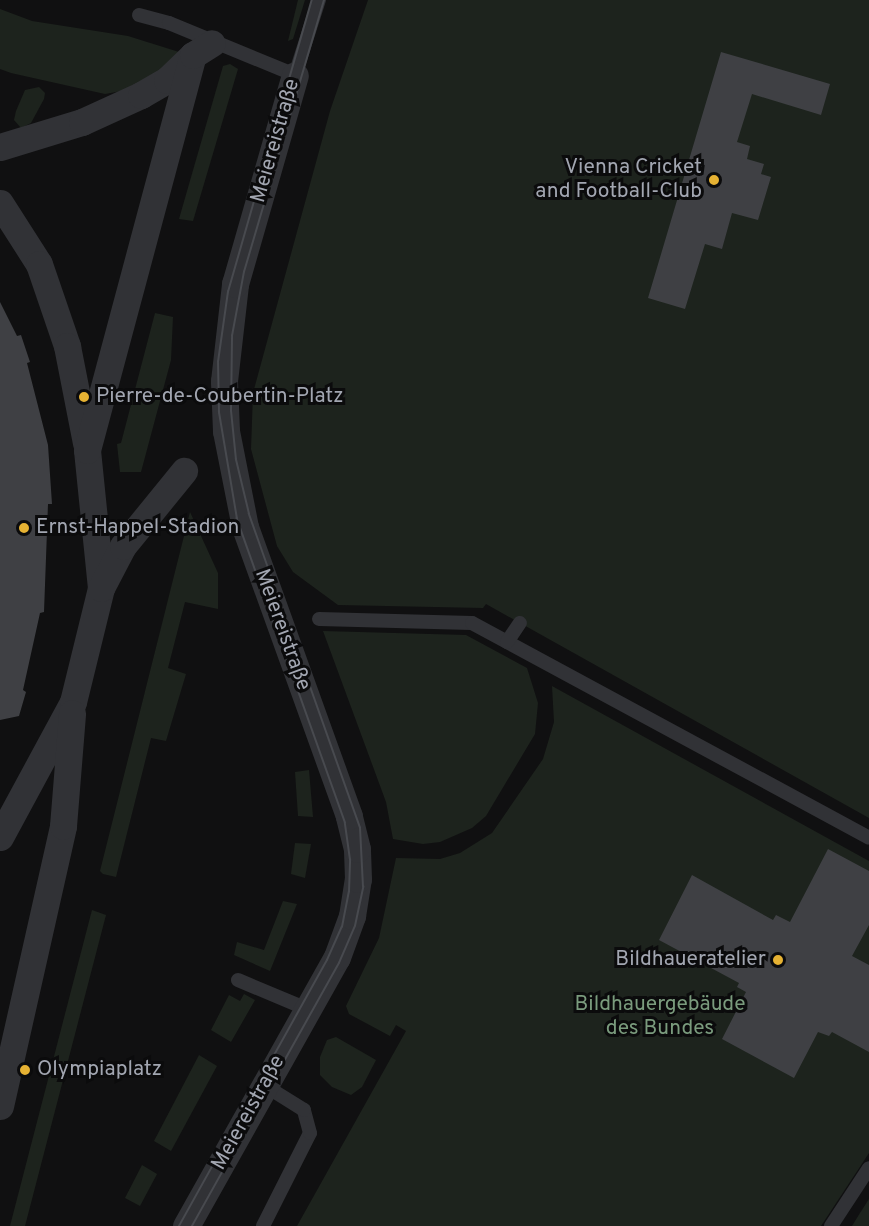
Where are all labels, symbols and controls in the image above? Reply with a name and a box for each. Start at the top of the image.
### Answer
street label: Meiereistraße [246,76,306,206]
place label: Vienna Cricket and Football-Club [535,155,702,205]
marker: Vienna Cricket and Football-Club [707,173,721,187]
place label: Pierre-de-Coubertin-Platz [96,384,344,410]
marker: Pierre-de-Coubertin-Platz [77,390,91,404]
place label: Ernst-Happel-Stadion [36,515,239,541]
marker: Ernst-Happel-Stadion [17,521,31,535]
street label: Meiereistraße [248,566,316,694]
place label: Bildhaueratelier [615,947,766,973]
marker: Bildhaueratelier [771,953,785,967]
park label: Bildhauergebäude des Bundes [575,992,745,1042]
street label: Meiereistraße [207,1051,291,1175]
place label: Olympiaplatz [37,1057,162,1083]
marker: Olympiaplatz [18,1063,32,1077]

